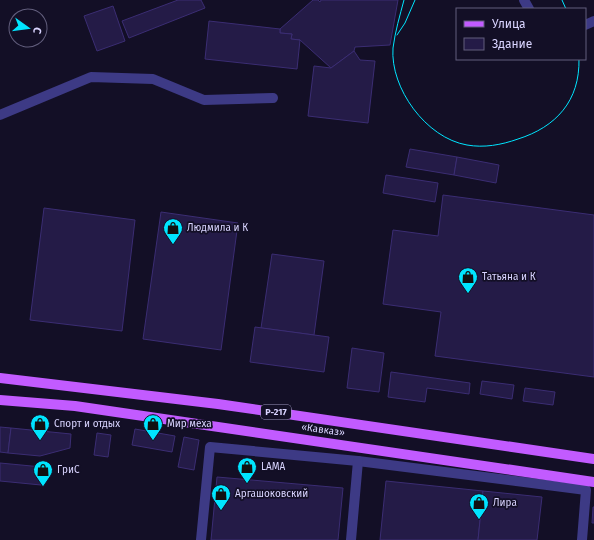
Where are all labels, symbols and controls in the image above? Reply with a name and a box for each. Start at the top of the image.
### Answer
north arrow [8,8,48,48]
legend [456,8,586,60]
text: Улица [492,17,526,31]
text: С [30,26,44,36]
text: Здание [492,37,532,51]
shop icon: Людмила и К [162,217,184,245]
place label: Людмила и К [187,222,248,234]
shop icon: Татьяна и К [457,266,479,294]
place label: Татьяна и К [482,271,536,283]
road number: Р-217 [261,405,291,419]
shop icon: Спорт и отдых [29,413,51,441]
shop icon: Мир меха [142,413,164,441]
place label: Спорт и отдых [54,418,120,430]
place label: Мир меха [167,418,212,430]
street label: «Кавказ» [300,421,346,439]
shop icon: LAMA [236,456,258,484]
shop icon: ГриС [32,459,54,487]
place label: LAMA [261,461,285,473]
place label: ГриС [57,464,80,476]
shop icon: Аргашоковский [210,483,232,511]
place label: Аргашоковский [235,488,308,500]
shop icon: Лира [468,492,490,520]
place label: Лира [493,497,517,509]

